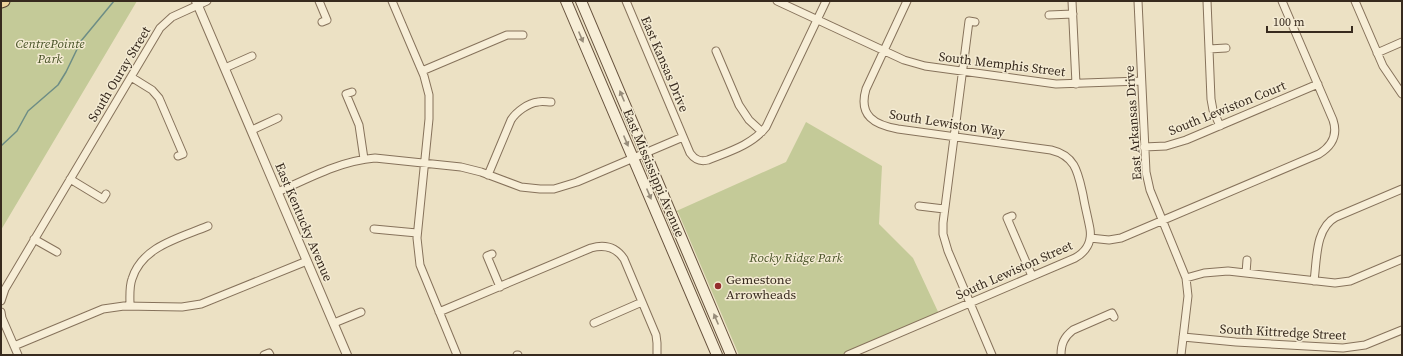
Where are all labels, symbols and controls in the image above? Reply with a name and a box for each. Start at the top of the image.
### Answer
scale bar [1267,8,1352,34]
street label: East Kansas Drive [637,13,693,115]
text: 100 m [1273,14,1305,30]
street label: South Ouray Street [84,23,155,125]
one-way arrow [579,31,585,43]
park label: CentrePointe Park [15,35,85,67]
street label: South Memphis Street [938,48,1067,80]
street label: East Arkansas Drive [1120,65,1145,181]
street label: South Lewiston Court [1166,76,1289,139]
one-way arrow [619,91,625,102]
street label: South Lewiston Way [888,105,1006,141]
street label: East Mississippi Avenue [619,106,689,240]
one-way arrow [624,136,630,148]
street label: East Kentucky Avenue [271,160,337,284]
one-way arrow [646,189,652,200]
street label: South Lewiston Street [953,236,1076,303]
park label: Rocky Ridge Park [748,249,844,266]
place label: Gemestone Arrowheads [726,271,797,303]
marker: Gemestone Arrowheads [713,281,723,291]
one-way arrow [713,313,719,325]
street label: South Kittredge Street [1219,320,1347,344]

